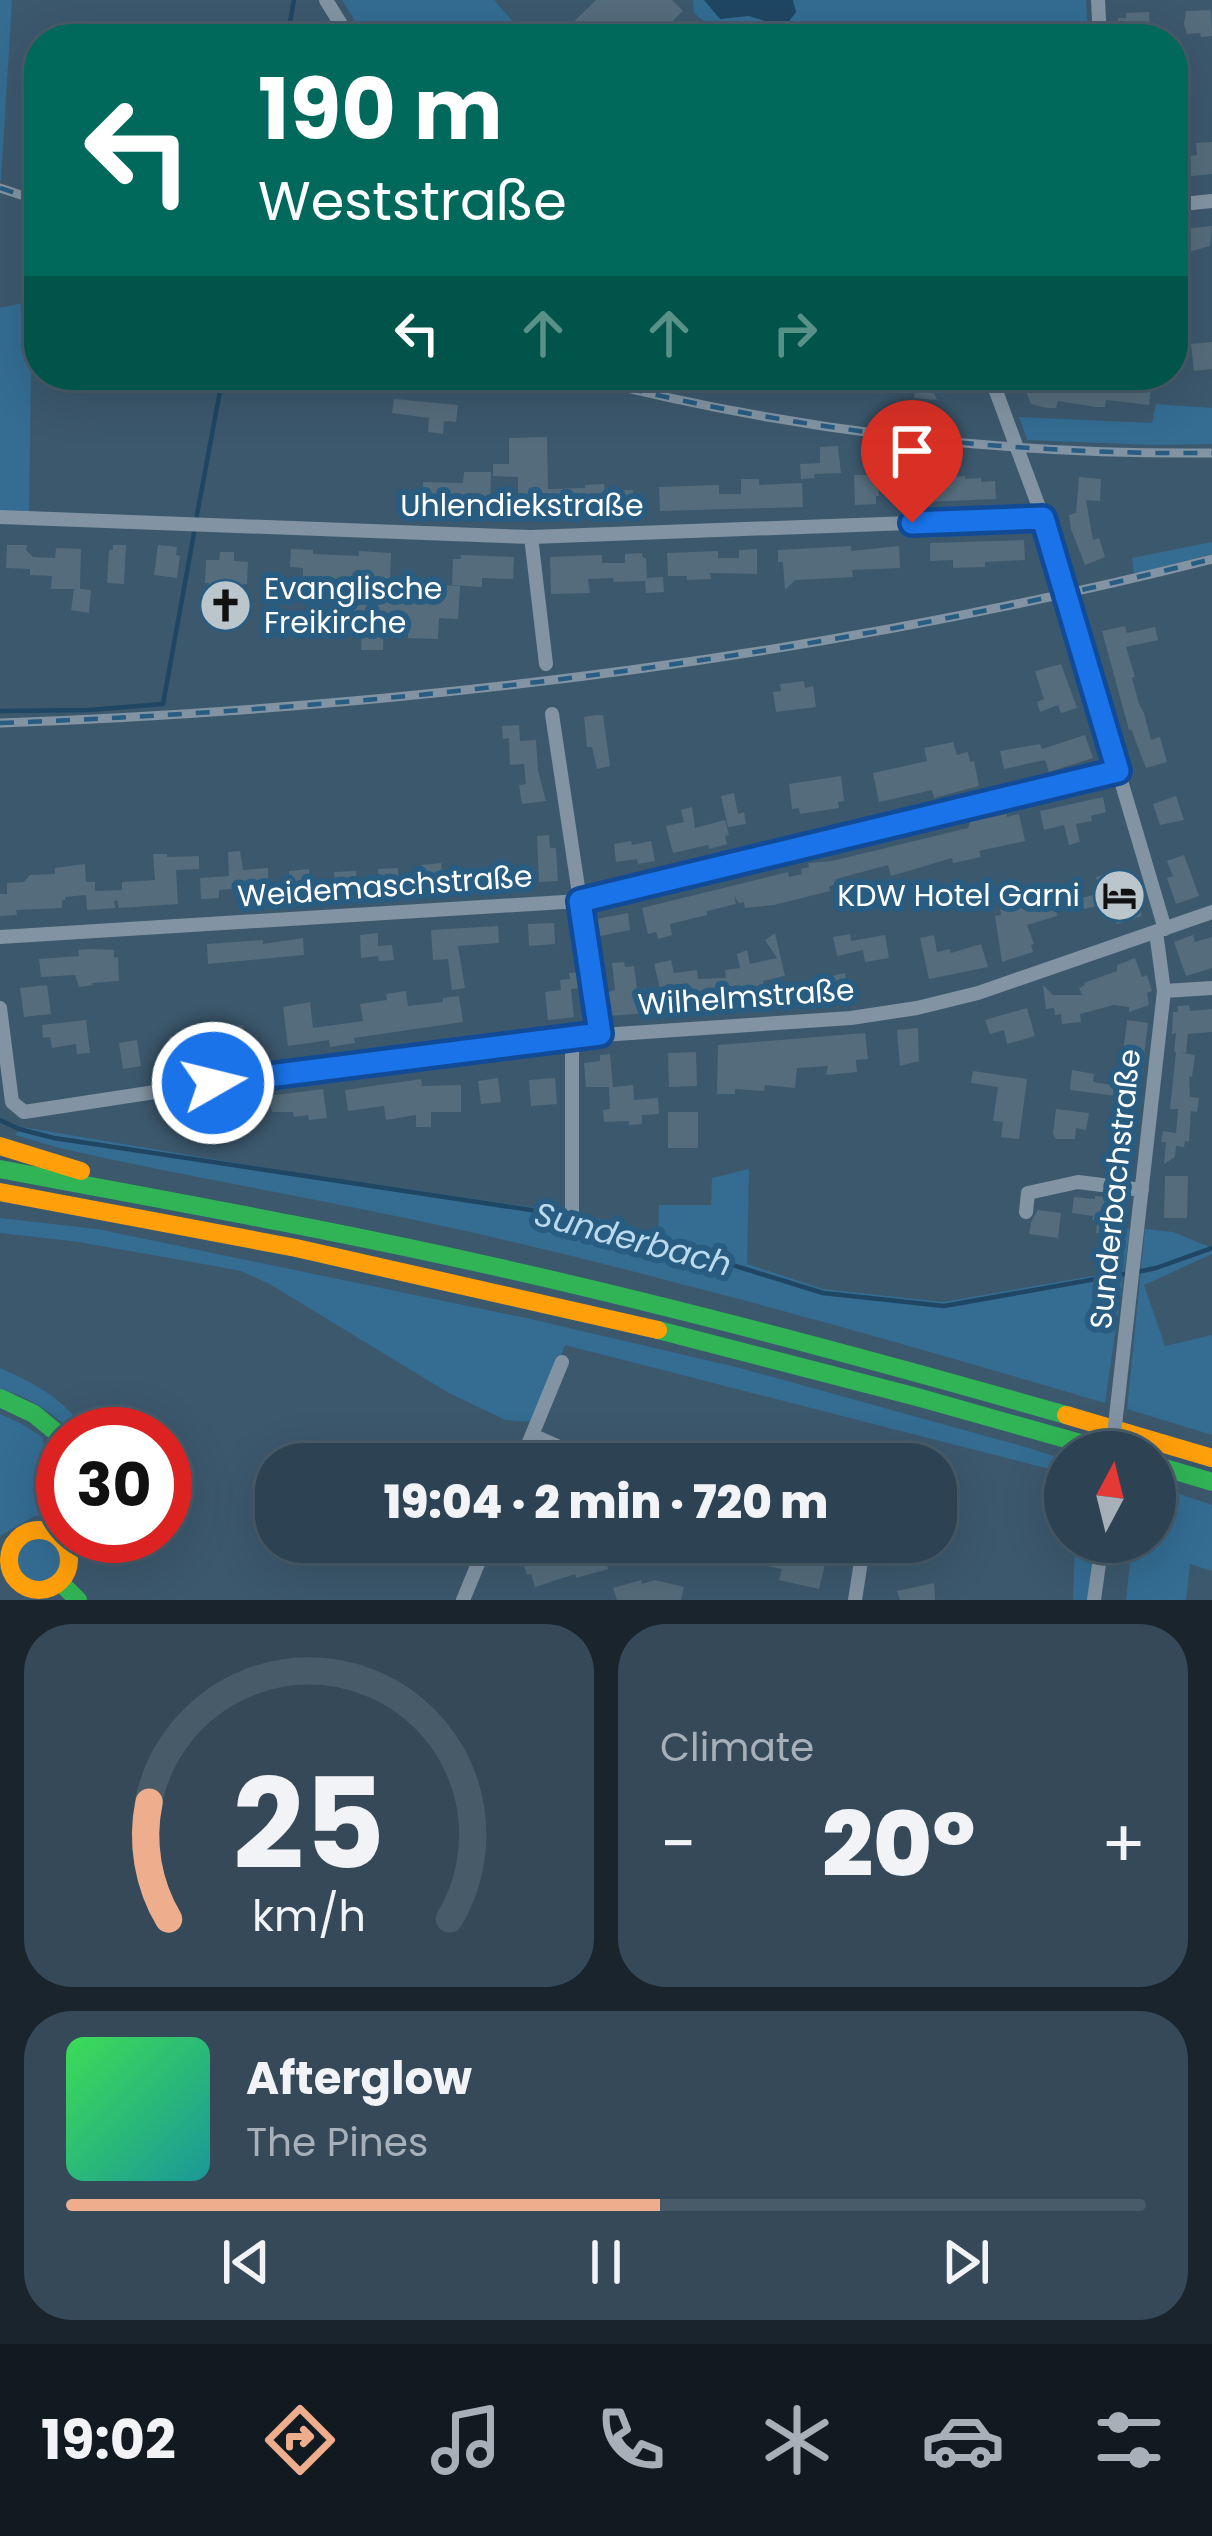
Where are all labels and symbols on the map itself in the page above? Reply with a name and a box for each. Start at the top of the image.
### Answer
pin [861,400,963,523]
street label: Uhlendiekstraße [400,484,644,527]
place label: Evanglische Freikirche [264,567,442,644]
church icon: Evanglische Freikirche [197,577,253,633]
street label: Weidemaschstraße [236,854,534,918]
hotel icon: KDW Hotel Garni [1091,867,1147,923]
place label: KDW Hotel Garni [837,874,1080,917]
street label: Wilhelmstraße [636,968,856,1026]
position arrow [150,1020,276,1146]
street label: Sunderbachstraße [1079,1047,1151,1331]
water label: Sunderbach [529,1190,737,1288]
speed limit sign: 30 [36,1407,192,1563]
north arrow [1044,1431,1176,1563]

